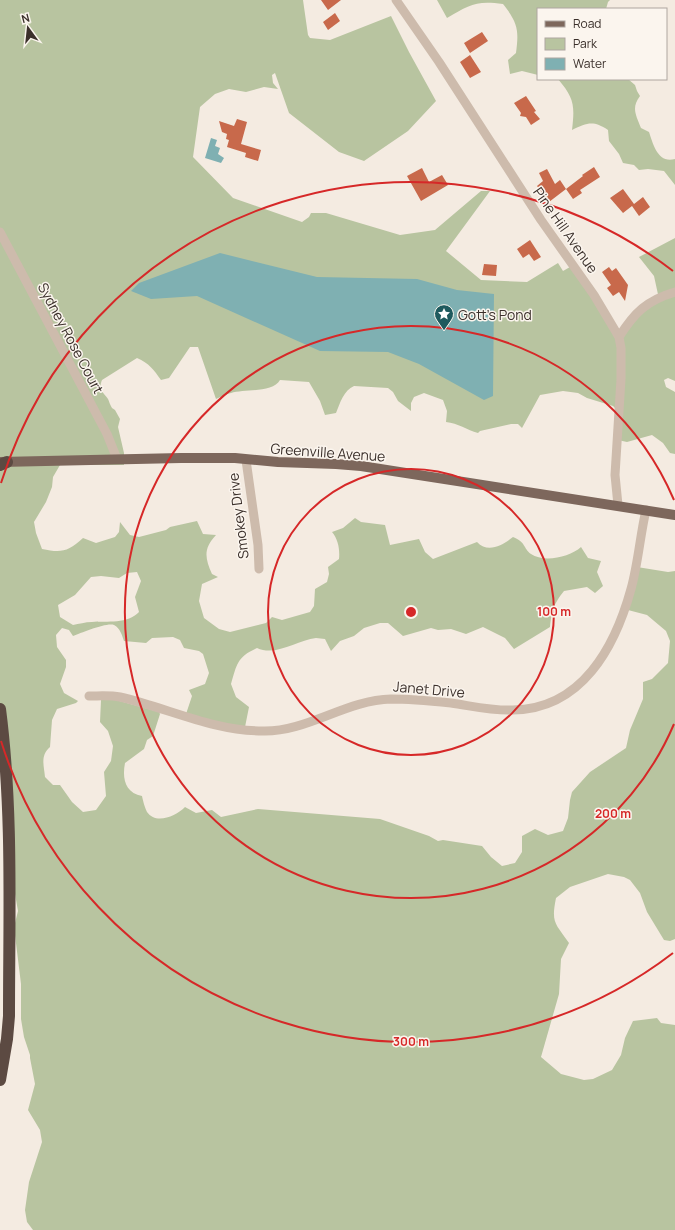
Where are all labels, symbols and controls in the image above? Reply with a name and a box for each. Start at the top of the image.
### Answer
north arrow [8,8,48,48]
legend [537,8,667,80]
text: N [20,10,31,26]
text: Road [573,15,601,32]
text: Park [573,35,598,52]
text: Water [573,55,607,72]
street label: Pine Hill Avenue [529,183,603,277]
street label: Sydney Rose Court [34,279,108,397]
place icon: Gott's Pond [433,303,455,331]
place label: Gott's Pond [458,305,532,324]
street label: Greenville Avenue [270,439,386,465]
street label: Smokey Drive [223,472,253,560]
text: 100 m [537,603,571,620]
centre of rings [404,605,418,619]
street label: Janet Drive [392,676,466,702]
text: 200 m [595,805,631,822]
text: 300 m [393,1033,429,1050]

